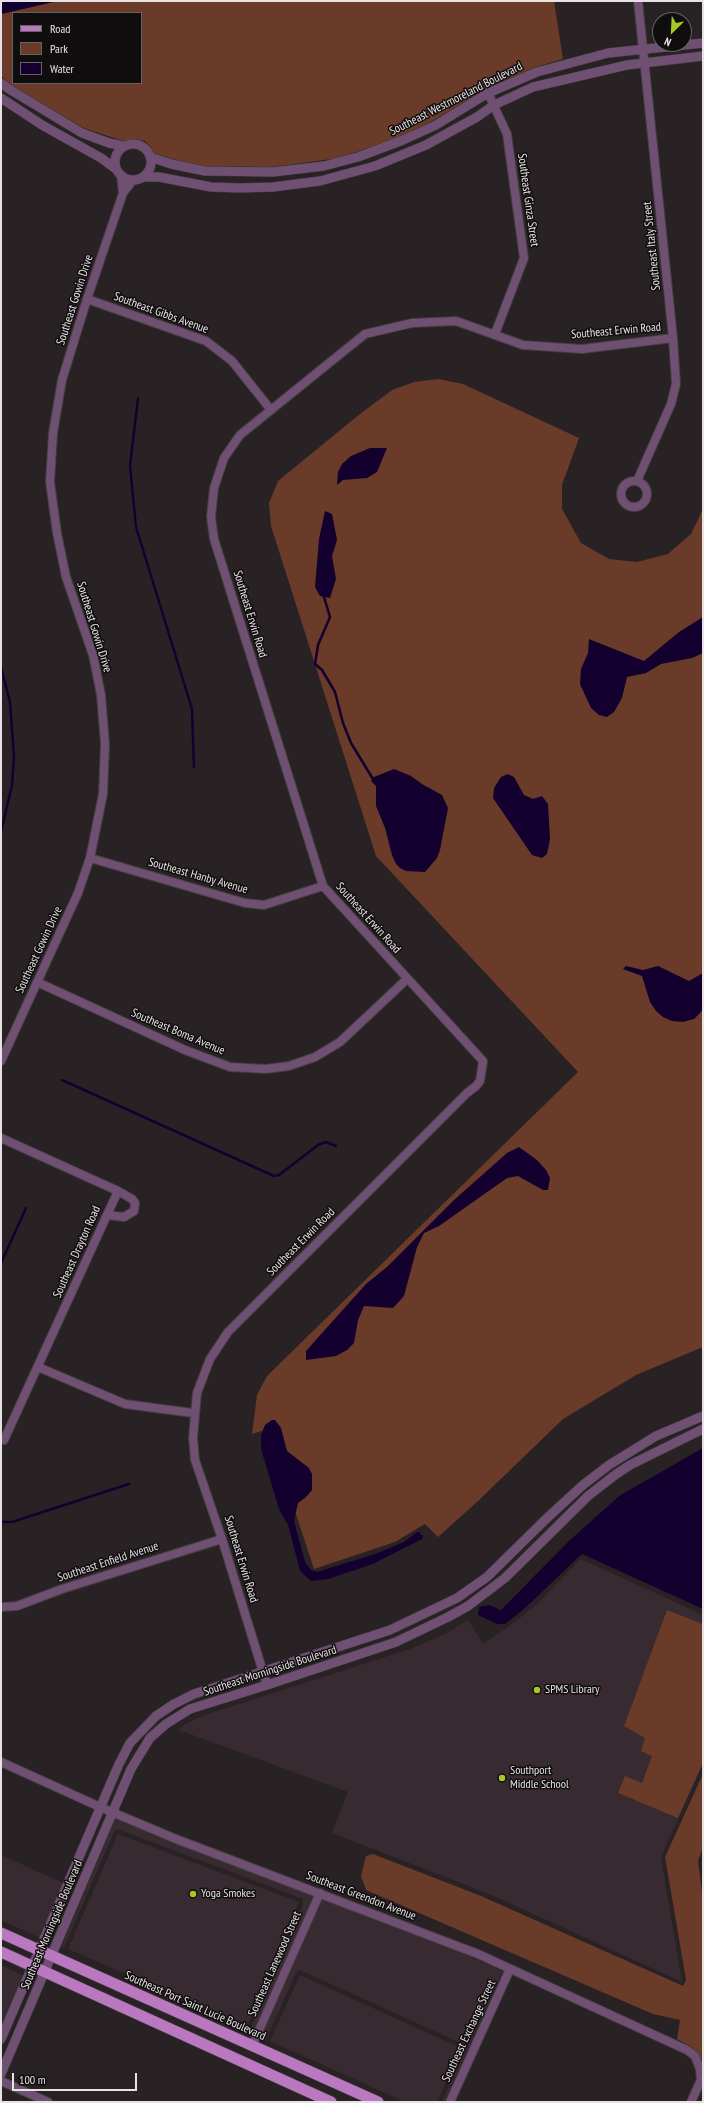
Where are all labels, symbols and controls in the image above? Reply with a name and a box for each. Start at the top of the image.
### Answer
legend [12,12,142,84]
north arrow [652,12,692,52]
text: Road [50,21,70,36]
text: N [662,34,673,50]
text: Park [50,41,68,56]
street label: Southeast Westmoreland Boulevard [387,59,525,139]
text: Water [50,61,74,76]
street label: Southeast Ginza Street [514,152,542,248]
street label: Southeast Italy Street [640,201,664,291]
street label: Southeast Gowin Drive [54,253,96,347]
street label: Southeast Gibbs Avenue [112,289,210,337]
street label: Southeast Erwin Road [570,320,662,342]
street label: Southeast Erwin Road [230,569,270,659]
street label: Southeast Gowin Drive [73,580,115,674]
street label: Southeast Hanby Avenue [147,855,249,897]
street label: Southeast Erwin Road [332,880,404,956]
street label: Southeast Gowin Drive [13,904,65,996]
street label: Southeast Boma Avenue [129,1006,227,1058]
street label: Southeast Drayton Road [50,1204,104,1300]
street label: Southeast Erwin Road [264,1205,338,1279]
street label: Southeast Erwin Road [221,1514,261,1604]
street label: Southeast Enfield Avenue [56,1539,160,1585]
street label: Southeast Morningside Boulevard [202,1643,338,1699]
place label: SPMS Library [545,1683,600,1697]
marker: SPMS Library [532,1685,542,1695]
place label: Southport Middle School [510,1764,569,1792]
marker: Southport Middle School [497,1773,507,1783]
street label: Southeast Morningside Boulevard [18,1858,86,1992]
street label: Southeast Greendon Avenue [304,1868,418,1924]
place label: Yoga Smokes [201,1887,255,1901]
marker: Yoga Smokes [188,1889,198,1899]
street label: Southeast Lanewood Street [245,1909,305,2019]
street label: Southeast Port Saint Lucie Boulevard [122,1968,268,2044]
street label: Southeast Exchange Street [439,1978,499,2084]
scale bar [14,2065,139,2091]
text: 100 m [19,2072,46,2087]

